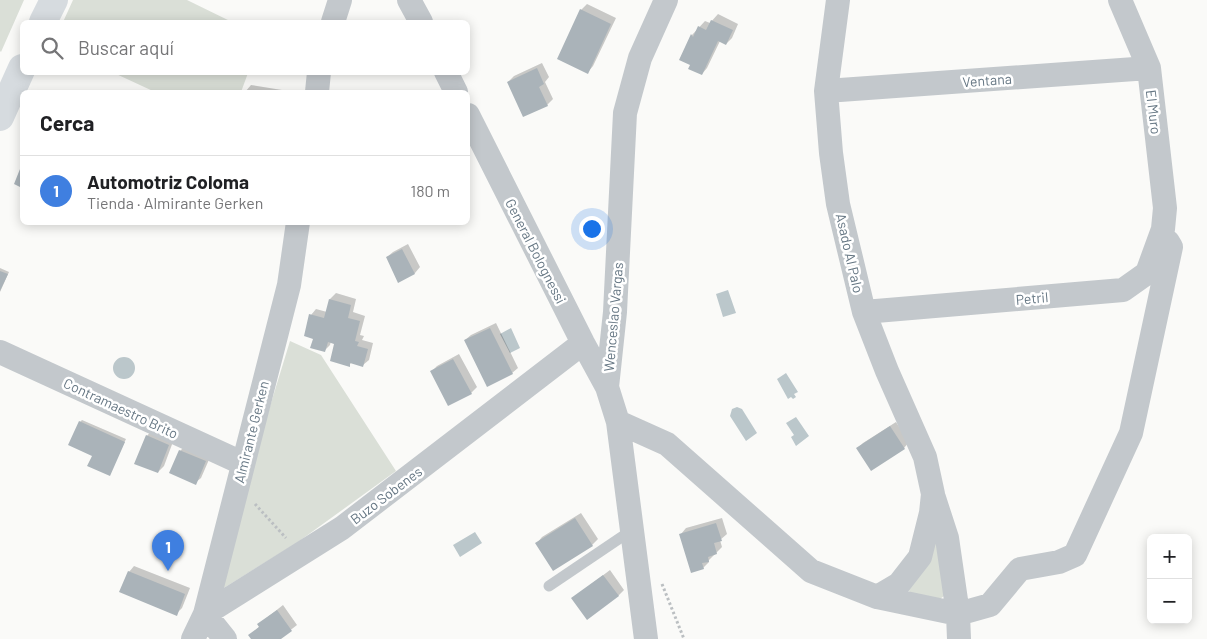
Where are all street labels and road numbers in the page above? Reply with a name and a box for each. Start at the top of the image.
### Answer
street label: Ventana [962,70,1012,90]
street label: El Muro [1143,89,1165,135]
street label: General Bolognessi [502,196,570,306]
street label: Asado Al Palo [833,212,867,294]
street label: Wenceslao Vargas [600,261,626,372]
street label: Petril [1015,288,1049,308]
street label: Contramaestro Brito [61,374,181,442]
street label: Almirante Gerken [230,379,272,485]
street label: Buzo Sobenes [347,462,425,527]

